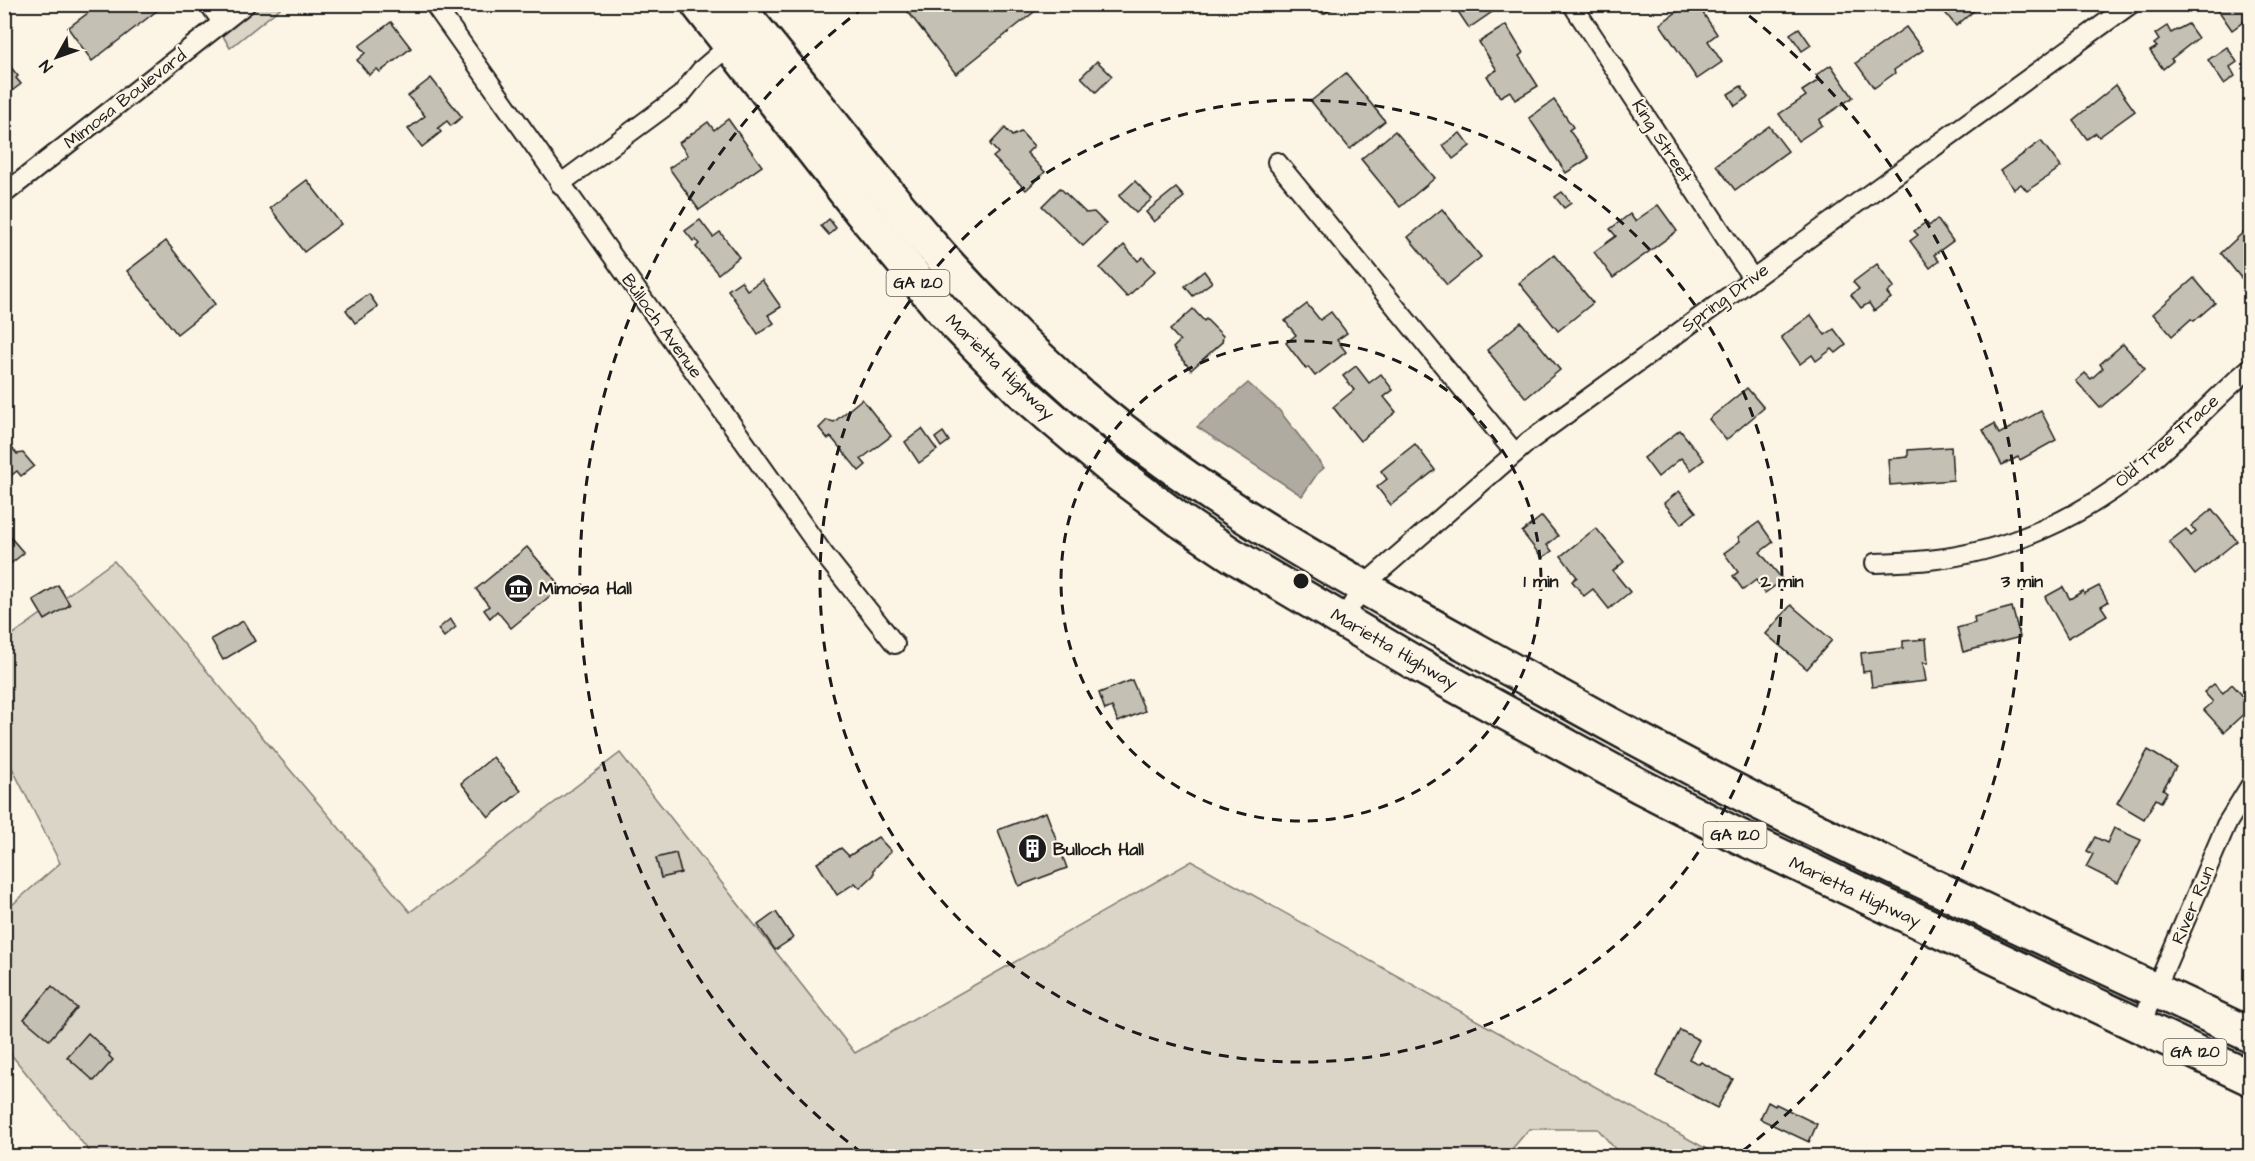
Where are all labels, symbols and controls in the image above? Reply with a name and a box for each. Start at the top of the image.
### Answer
north arrow [27,27,87,87]
street label: Mimosa Boulevard [58,43,192,155]
text: N [35,55,58,77]
street label: King Street [1625,95,1699,189]
street label: Spring Drive [1676,257,1775,339]
street label: Bulloch Avenue [616,269,709,384]
road number: GA 120 [886,270,950,296]
street label: Marietta Highway [939,308,1060,426]
street label: Old Tree Trace [2110,389,2225,493]
text: 1 min [1523,569,1559,594]
text: 2 min [1759,569,1804,594]
text: 3 min [2000,569,2043,594]
centre of rings [1291,571,1311,591]
museum icon: Mimosa Hall [502,572,534,604]
place label: Mimosa Hall [539,576,632,601]
street label: Marietta Highway [1325,602,1462,696]
road number: GA 120 [1704,822,1766,848]
building icon: Bulloch Hall [1016,833,1048,865]
place label: Bulloch Hall [1053,837,1144,862]
street label: Marietta Highway [1785,851,1925,934]
street label: River Run [2165,862,2221,948]
road number: GA 120 [2164,1039,2226,1065]

